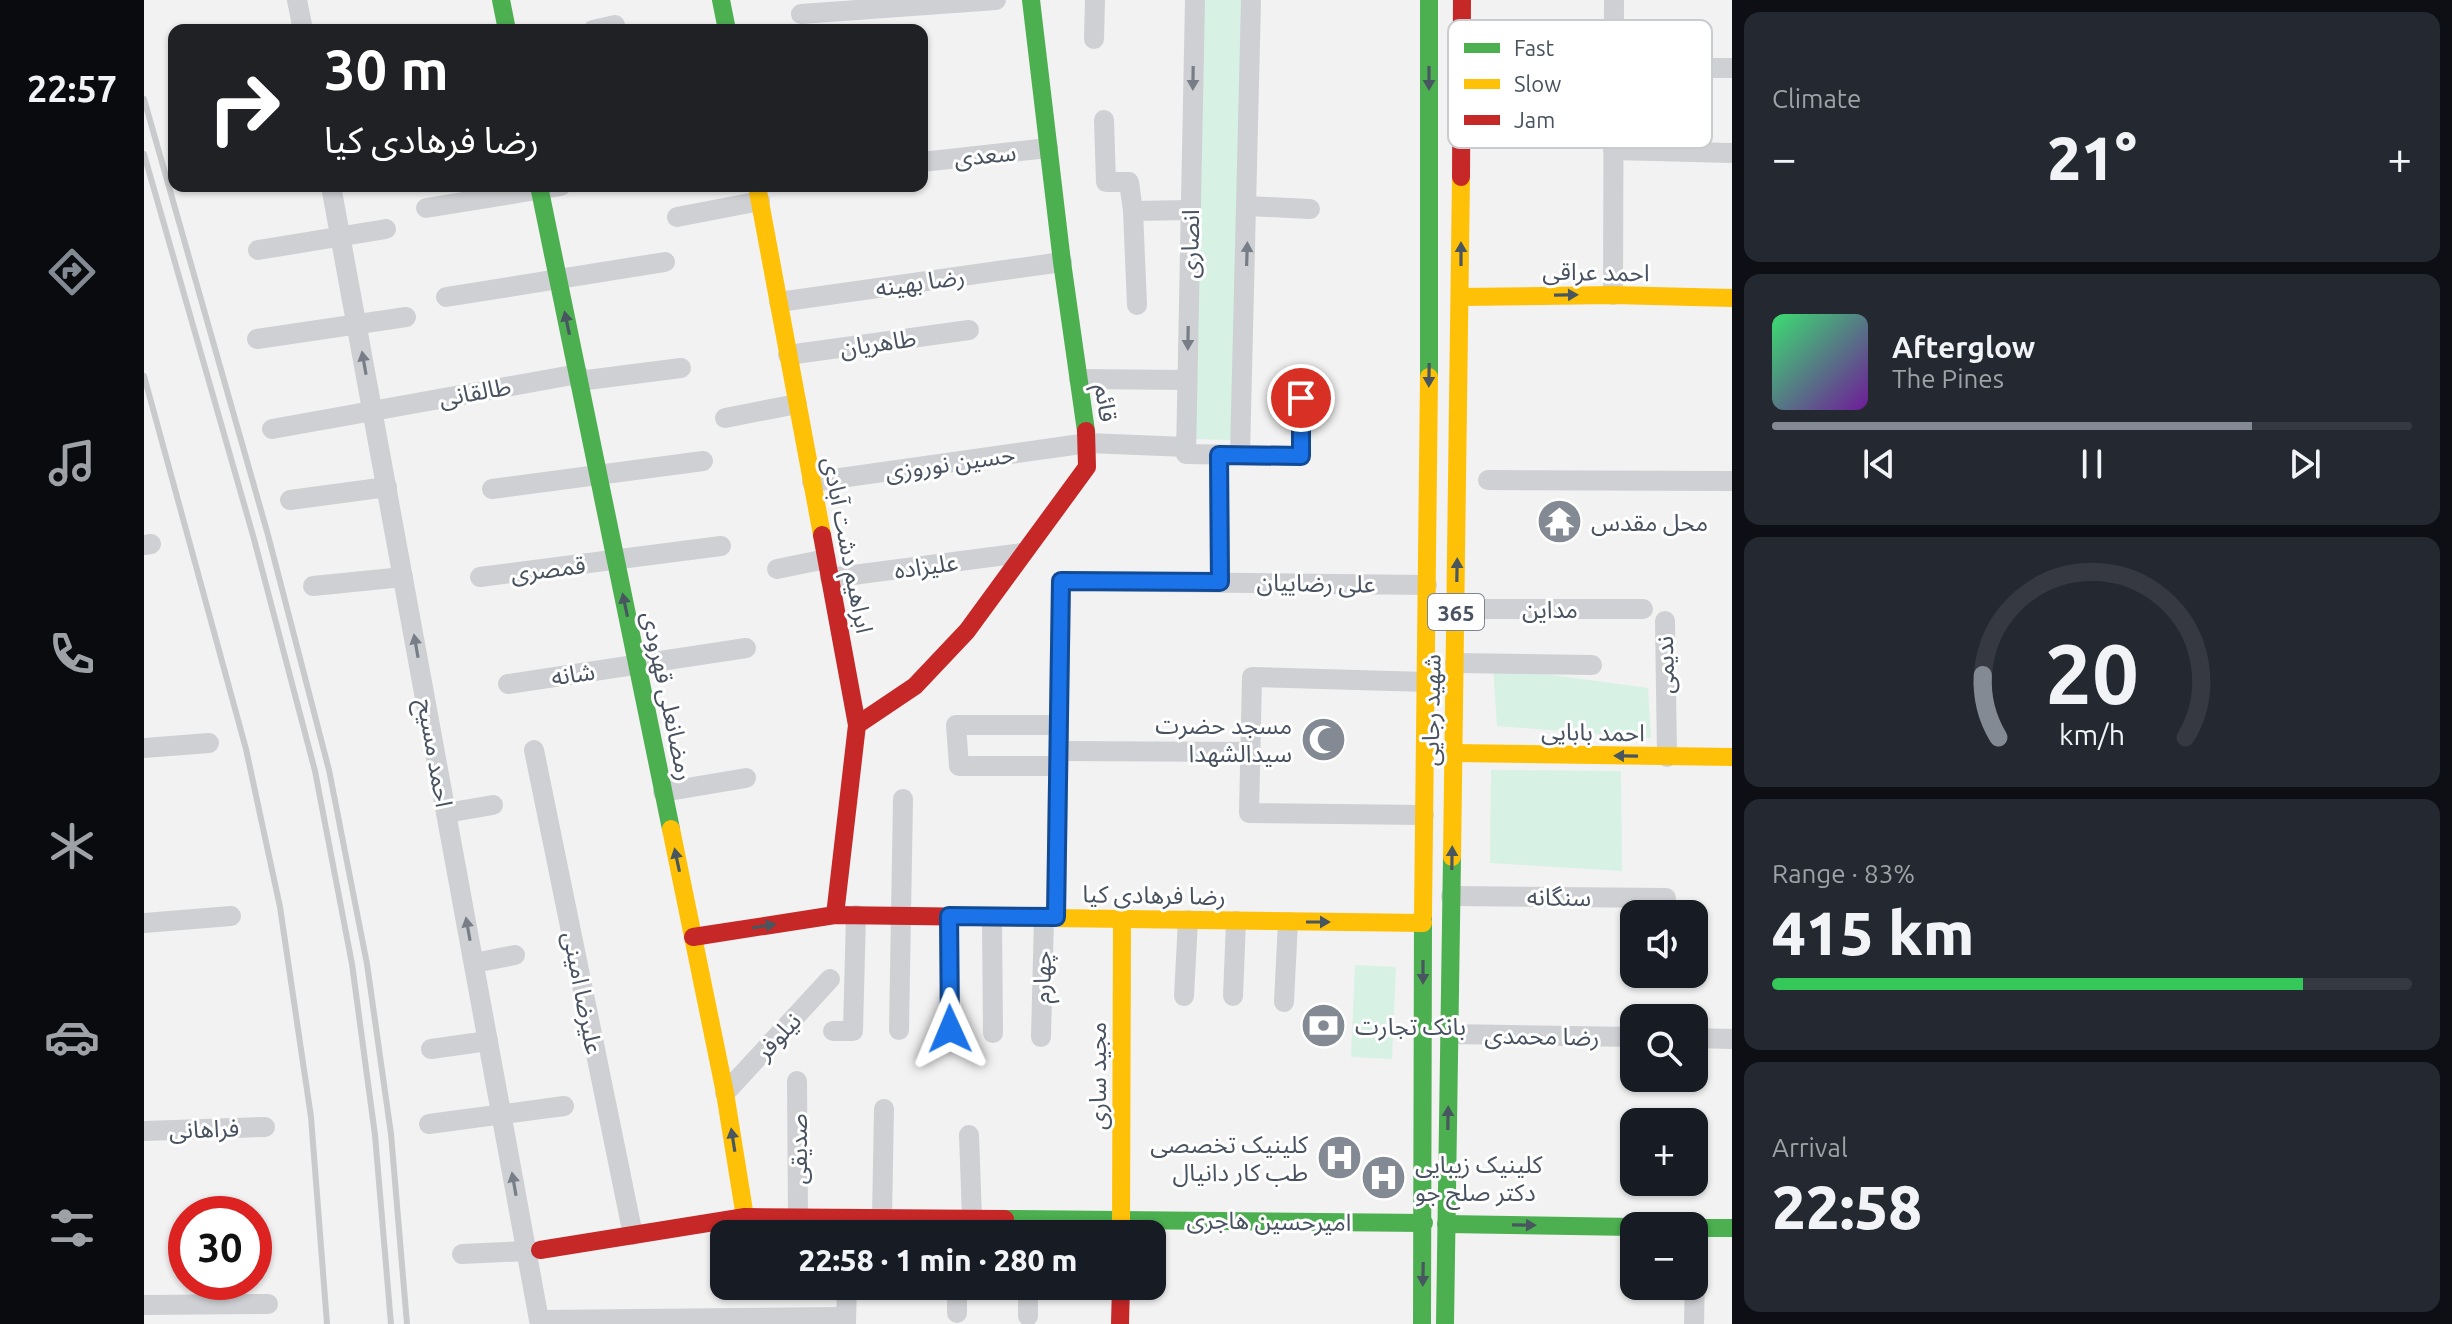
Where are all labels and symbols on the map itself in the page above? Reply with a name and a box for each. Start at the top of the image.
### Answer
legend [1448,20,1712,148]
text: Fast [1514,35,1555,60]
one-way arrow [1187,66,1200,91]
one-way arrow [1423,66,1435,91]
text: Slow [1514,71,1561,96]
text: Jam [1514,107,1555,132]
street label: سعدی [953,138,1018,173]
street label: انصاری [1176,209,1205,279]
one-way arrow [1240,241,1253,266]
one-way arrow [1455,241,1467,266]
street label: احمد عراقی [1542,258,1650,287]
street label: رضا بهینه [874,262,966,303]
one-way arrow [1554,289,1579,301]
one-way arrow [560,311,573,336]
street label: طاهریان [838,324,918,363]
one-way arrow [1182,326,1194,351]
one-way arrow [357,350,369,375]
one-way arrow [1423,363,1436,388]
pin [1267,364,1335,432]
street label: طالقانی [437,372,513,412]
street label: قائم [1086,382,1122,424]
street label: حسین نوروزی [883,441,1017,486]
street label: ابراهیم دشت آبادی [814,454,878,636]
temple icon: محل مقدس [1536,498,1584,546]
place label: محل مقدس [1591,509,1708,536]
street label: علیزاده [892,548,960,585]
street label: قمصری [509,551,587,588]
one-way arrow [1451,557,1463,582]
street label: علی رضاییان [1256,568,1376,599]
one-way arrow [618,593,631,618]
road number: 365 [1428,594,1484,630]
street label: مداین [1522,596,1578,623]
street label: رمضانعلی قهرودی [636,609,699,783]
one-way arrow [409,633,421,658]
street label: ندیمی [1651,636,1679,694]
street label: شهید رجایی [1417,654,1446,766]
street label: شانه [549,658,597,690]
street label: احمد مسیح [408,697,458,810]
place label: مسجد حضرت سیدالشهدا [1155,712,1292,767]
mosque icon: مسجد حضرت سیدالشهدا [1299,715,1347,763]
street label: احمد بابایی [1541,718,1645,747]
one-way arrow [1613,750,1638,762]
one-way arrow [1446,845,1458,870]
one-way arrow [671,847,683,872]
street label: رضا فرهادی کیا [1082,880,1226,911]
street label: سنگانه [1527,883,1591,911]
one-way arrow [461,916,473,941]
one-way arrow [1306,916,1331,928]
one-way arrow [752,919,777,932]
street label: علیرضا امینی [557,929,608,1057]
street label: چهارم [1028,950,1061,1004]
one-way arrow [1416,960,1429,985]
position arrow [908,987,992,1071]
bank icon: بانک تجارت [1300,1002,1348,1050]
street label: نیلوفر [749,1007,807,1066]
place label: بانک تجارت [1355,1013,1466,1041]
street label: رضا محمدی [1484,1021,1600,1052]
street label: مجید ساری [1084,1022,1112,1130]
one-way arrow [1442,1105,1454,1130]
street label: صدیقی [785,1113,812,1185]
street label: فراهانی [168,1114,240,1145]
one-way arrow [726,1127,739,1152]
place label: کلینیک تخصصی طب کار دانیال [1150,1131,1309,1187]
hospital icon: کلینیک تخصصی طب کار دانیال [1315,1134,1363,1182]
place label: کلینیک زیبایی دکتر صلح جو [1415,1151,1544,1210]
hospital icon: کلینیک زیبایی دکتر صلح جو [1360,1154,1408,1202]
one-way arrow [508,1171,520,1196]
speed limit sign: 30 [168,1196,272,1300]
street label: امیرحسین هاجری [1186,1206,1352,1237]
one-way arrow [1512,1219,1537,1232]
one-way arrow [1417,1262,1429,1287]

